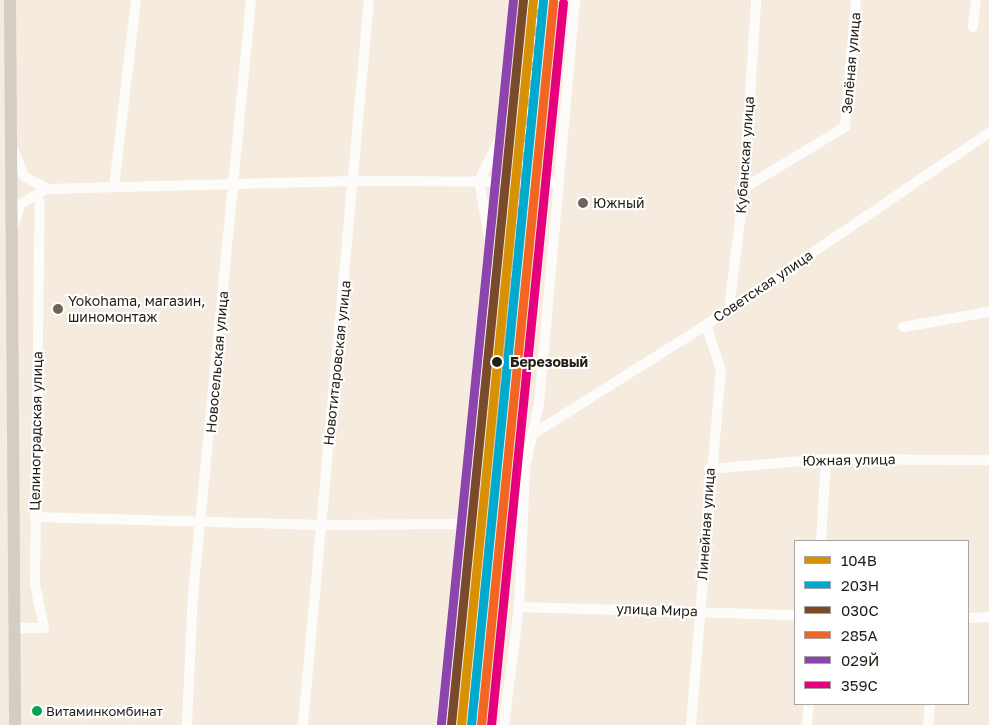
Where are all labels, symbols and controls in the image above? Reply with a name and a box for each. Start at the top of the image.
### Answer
street label: Зелёная улица [838,11,864,115]
street label: Кубанская улица [733,96,757,214]
place label: Южный [593,195,645,211]
marker: Южный [577,197,589,209]
street label: Советская улица [710,246,816,326]
street label: Новотитаровская улица [320,280,354,446]
street label: Новосельская улица [202,290,232,434]
place label: Yokohama, магазин, шиномонтаж [68,293,205,326]
marker: Yokohama, магазин, шиномонтаж [52,303,64,315]
street label: Целиноградская улица [26,351,46,511]
marker: Березовый [488,353,506,371]
place label: Березовый [510,354,588,370]
street label: Южная улица [802,451,896,469]
street label: Линейная улица [694,467,718,581]
legend [794,540,969,705]
text: 104В [841,551,877,569]
text: 203Н [841,576,879,594]
street label: улица Мира [616,600,698,620]
text: 030C [841,601,879,619]
text: 285А [841,626,878,644]
text: 029Й [841,651,879,669]
text: 359С [841,676,878,694]
place label: Витаминкомбинат [46,703,163,719]
marker: Витаминкомбинат [32,706,42,716]

